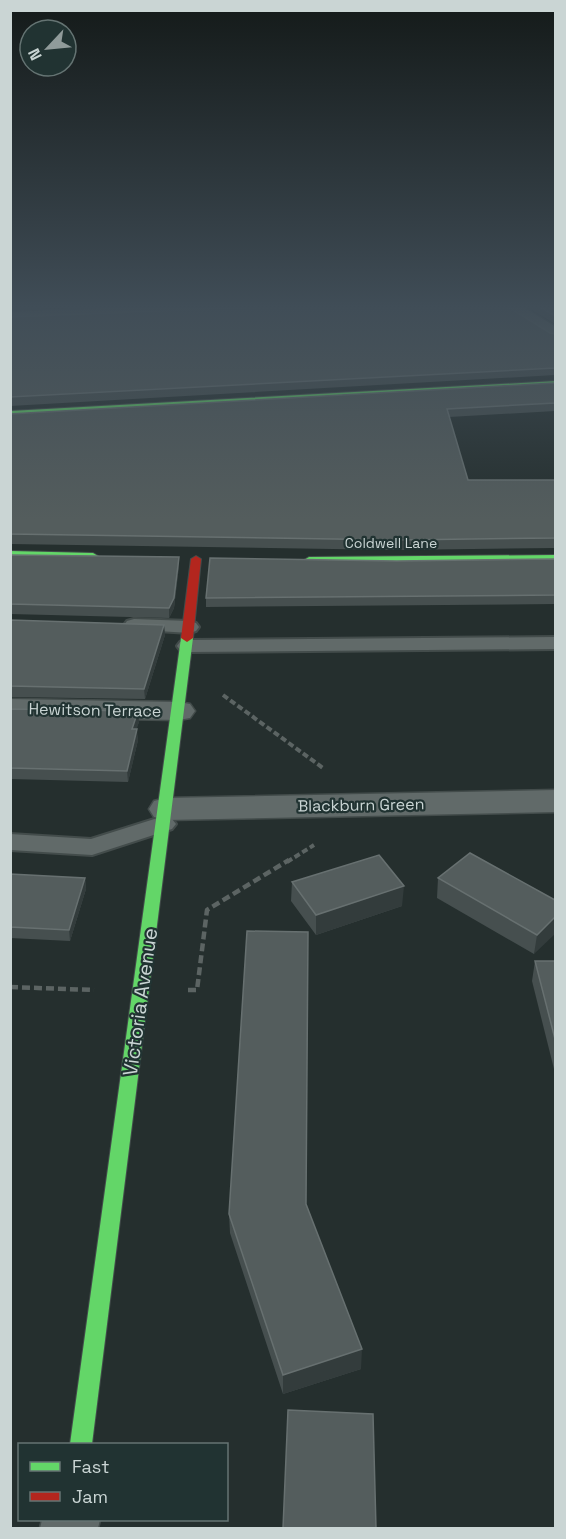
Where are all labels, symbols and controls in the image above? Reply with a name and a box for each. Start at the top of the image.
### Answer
north arrow [18,18,78,78]
text: N [23,45,47,64]
street label: Coldwell Lane [345,534,437,552]
street label: Hewitson Terrace [28,698,162,722]
street label: Blackburn Green [297,793,425,817]
street label: Victoria Avenue [117,926,163,1078]
legend [18,1443,228,1521]
text: Fast [72,1455,109,1478]
text: Jam [72,1485,108,1508]

